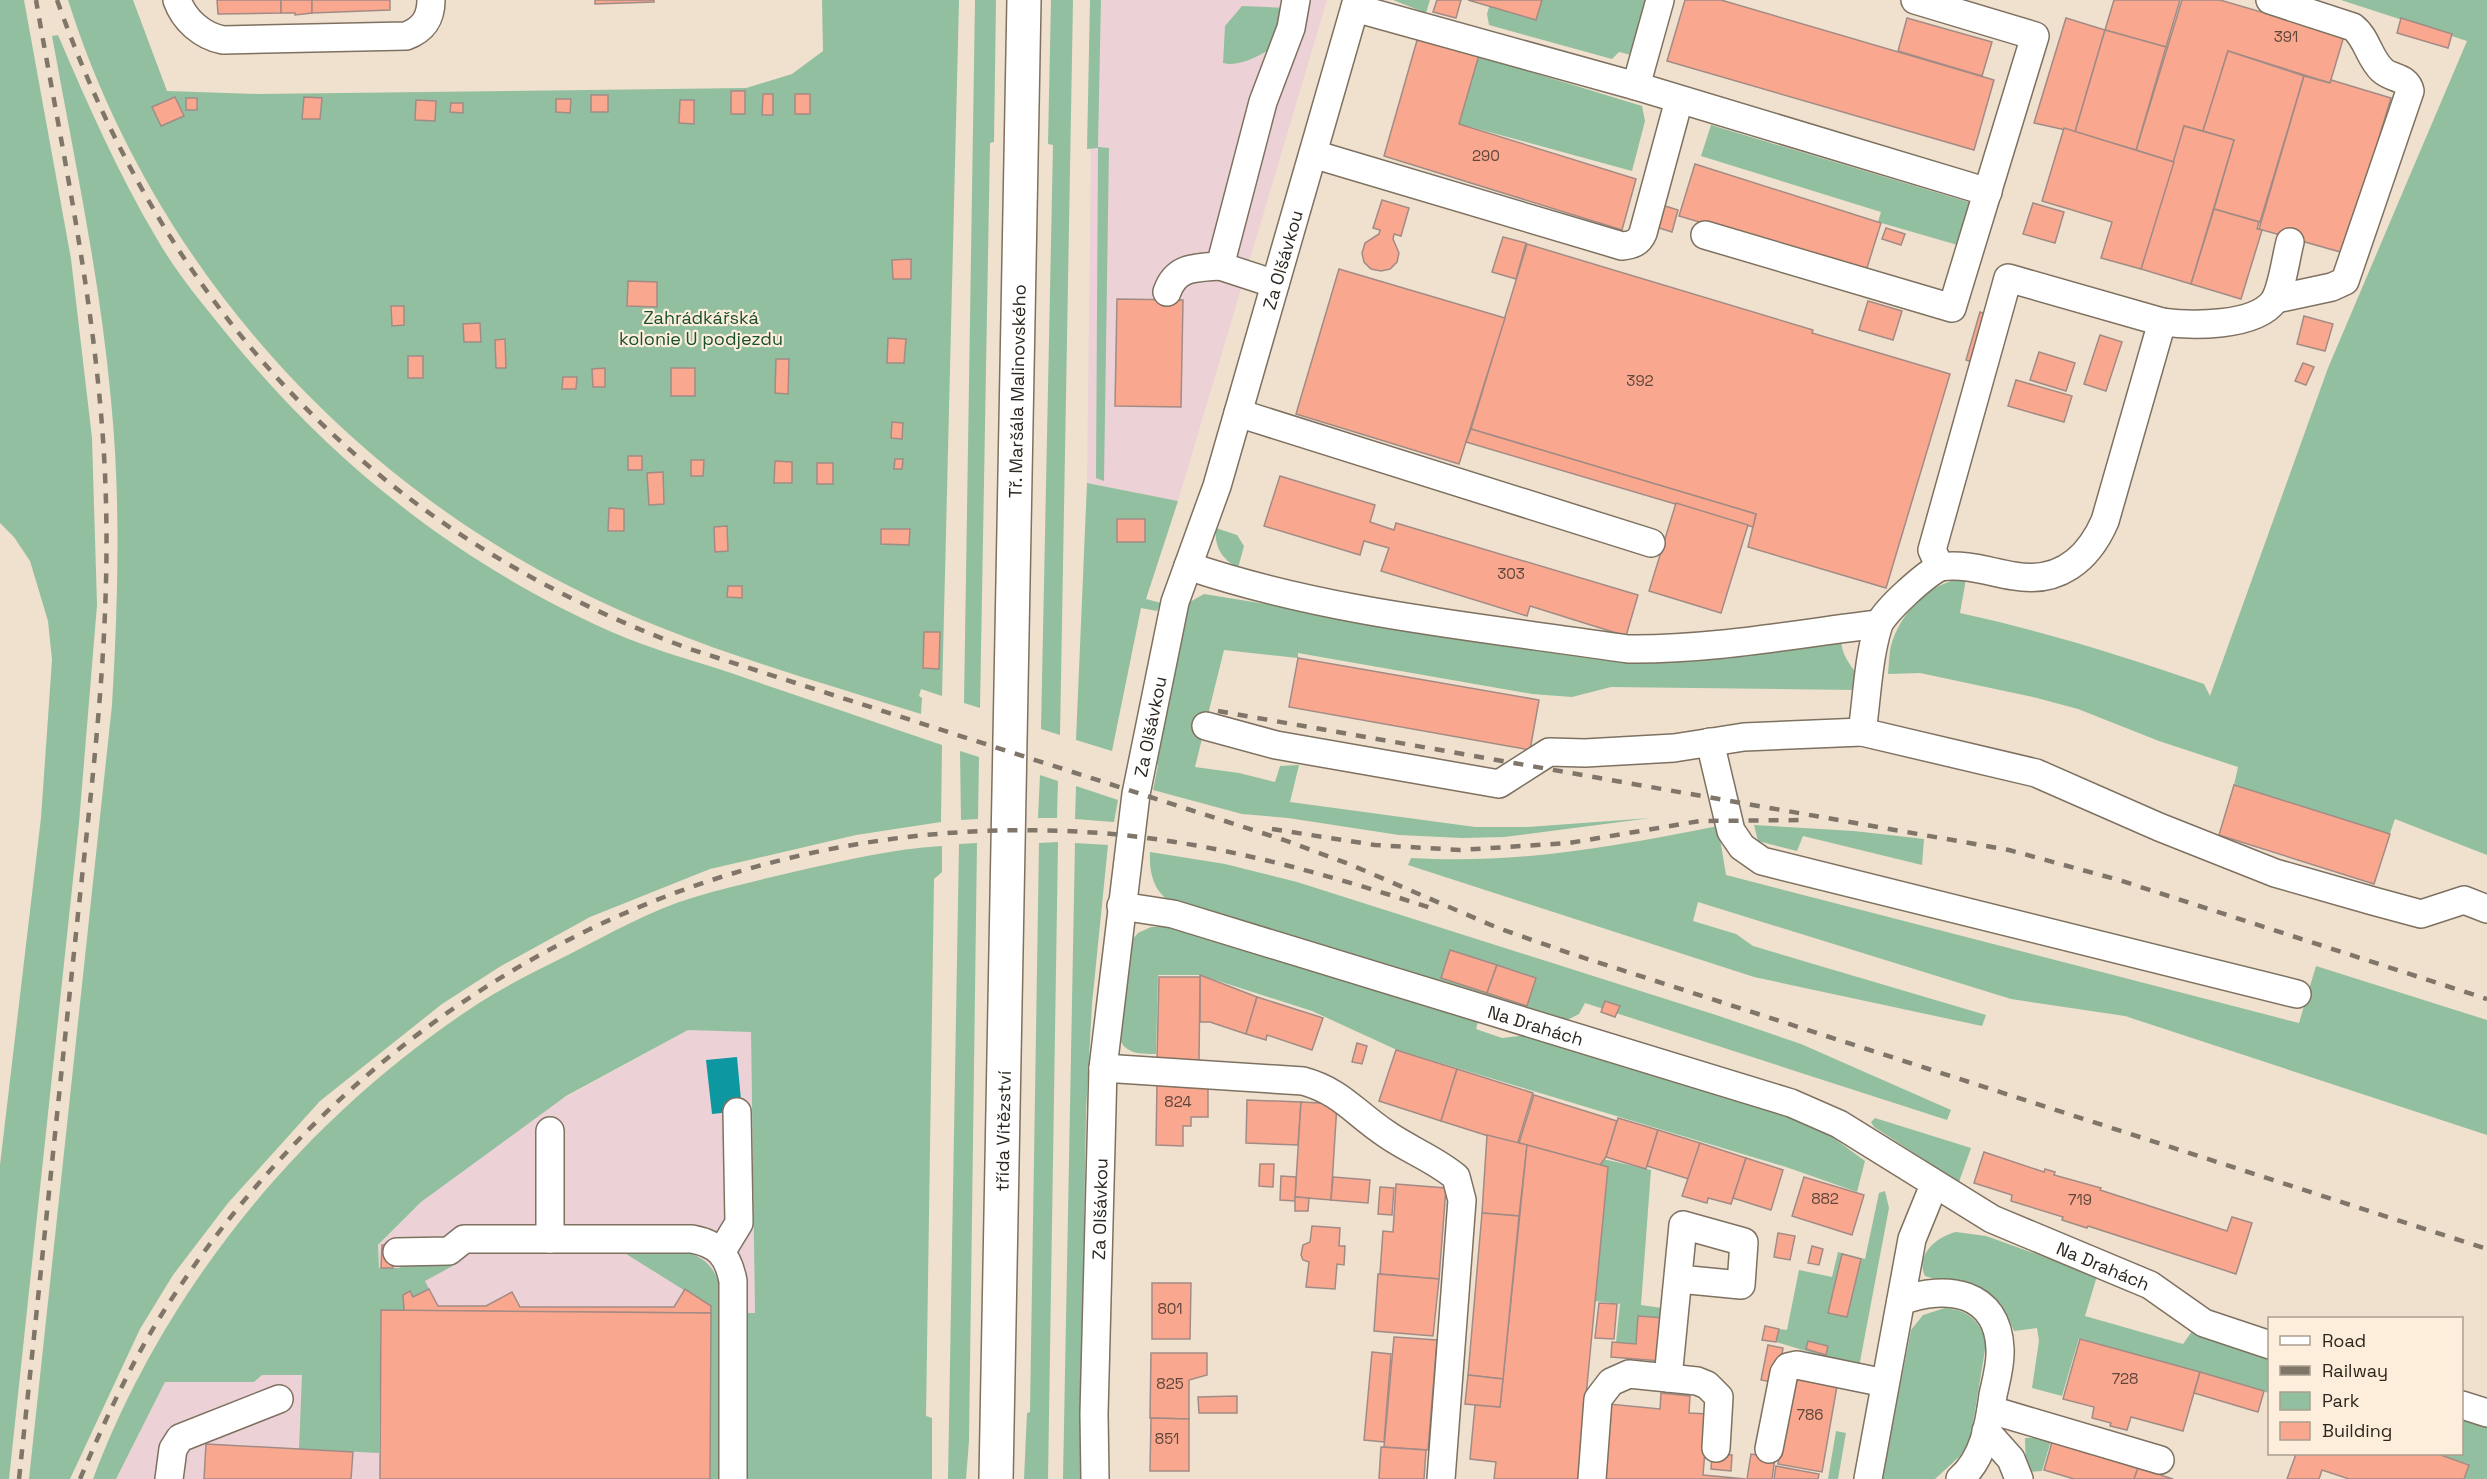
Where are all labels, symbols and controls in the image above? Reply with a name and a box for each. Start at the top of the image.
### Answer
house number: 391 [2274,27,2298,46]
house number: 290 [1472,146,1500,165]
street label: Za Olšávkou [1257,207,1307,312]
street label: Tř. Maršála Malinovského [1003,284,1030,498]
park label: Zahrádkářská kolonie U podjezdu [619,306,783,350]
house number: 392 [1626,371,1654,390]
house number: 303 [1497,564,1525,583]
street label: Za Olšávkou [1128,674,1171,779]
street label: Na Drahách [1485,1000,1586,1050]
street label: třída Vítězství [990,1070,1015,1192]
house number: 824 [1164,1092,1192,1111]
street label: Za Olšávkou [1087,1158,1112,1260]
house number: 882 [1811,1189,1839,1208]
house number: 719 [2068,1190,2092,1209]
street label: Na Drahách [2053,1236,2153,1295]
house number: 801 [1157,1299,1183,1318]
legend [2268,1317,2463,1455]
text: Road [2322,1329,2366,1352]
text: Railway [2322,1359,2388,1382]
house number: 728 [2112,1369,2138,1388]
house number: 825 [1156,1374,1184,1393]
text: Park [2322,1389,2360,1412]
house number: 786 [1797,1405,1823,1424]
text: Building [2322,1419,2392,1442]
house number: 851 [1155,1429,1179,1448]

